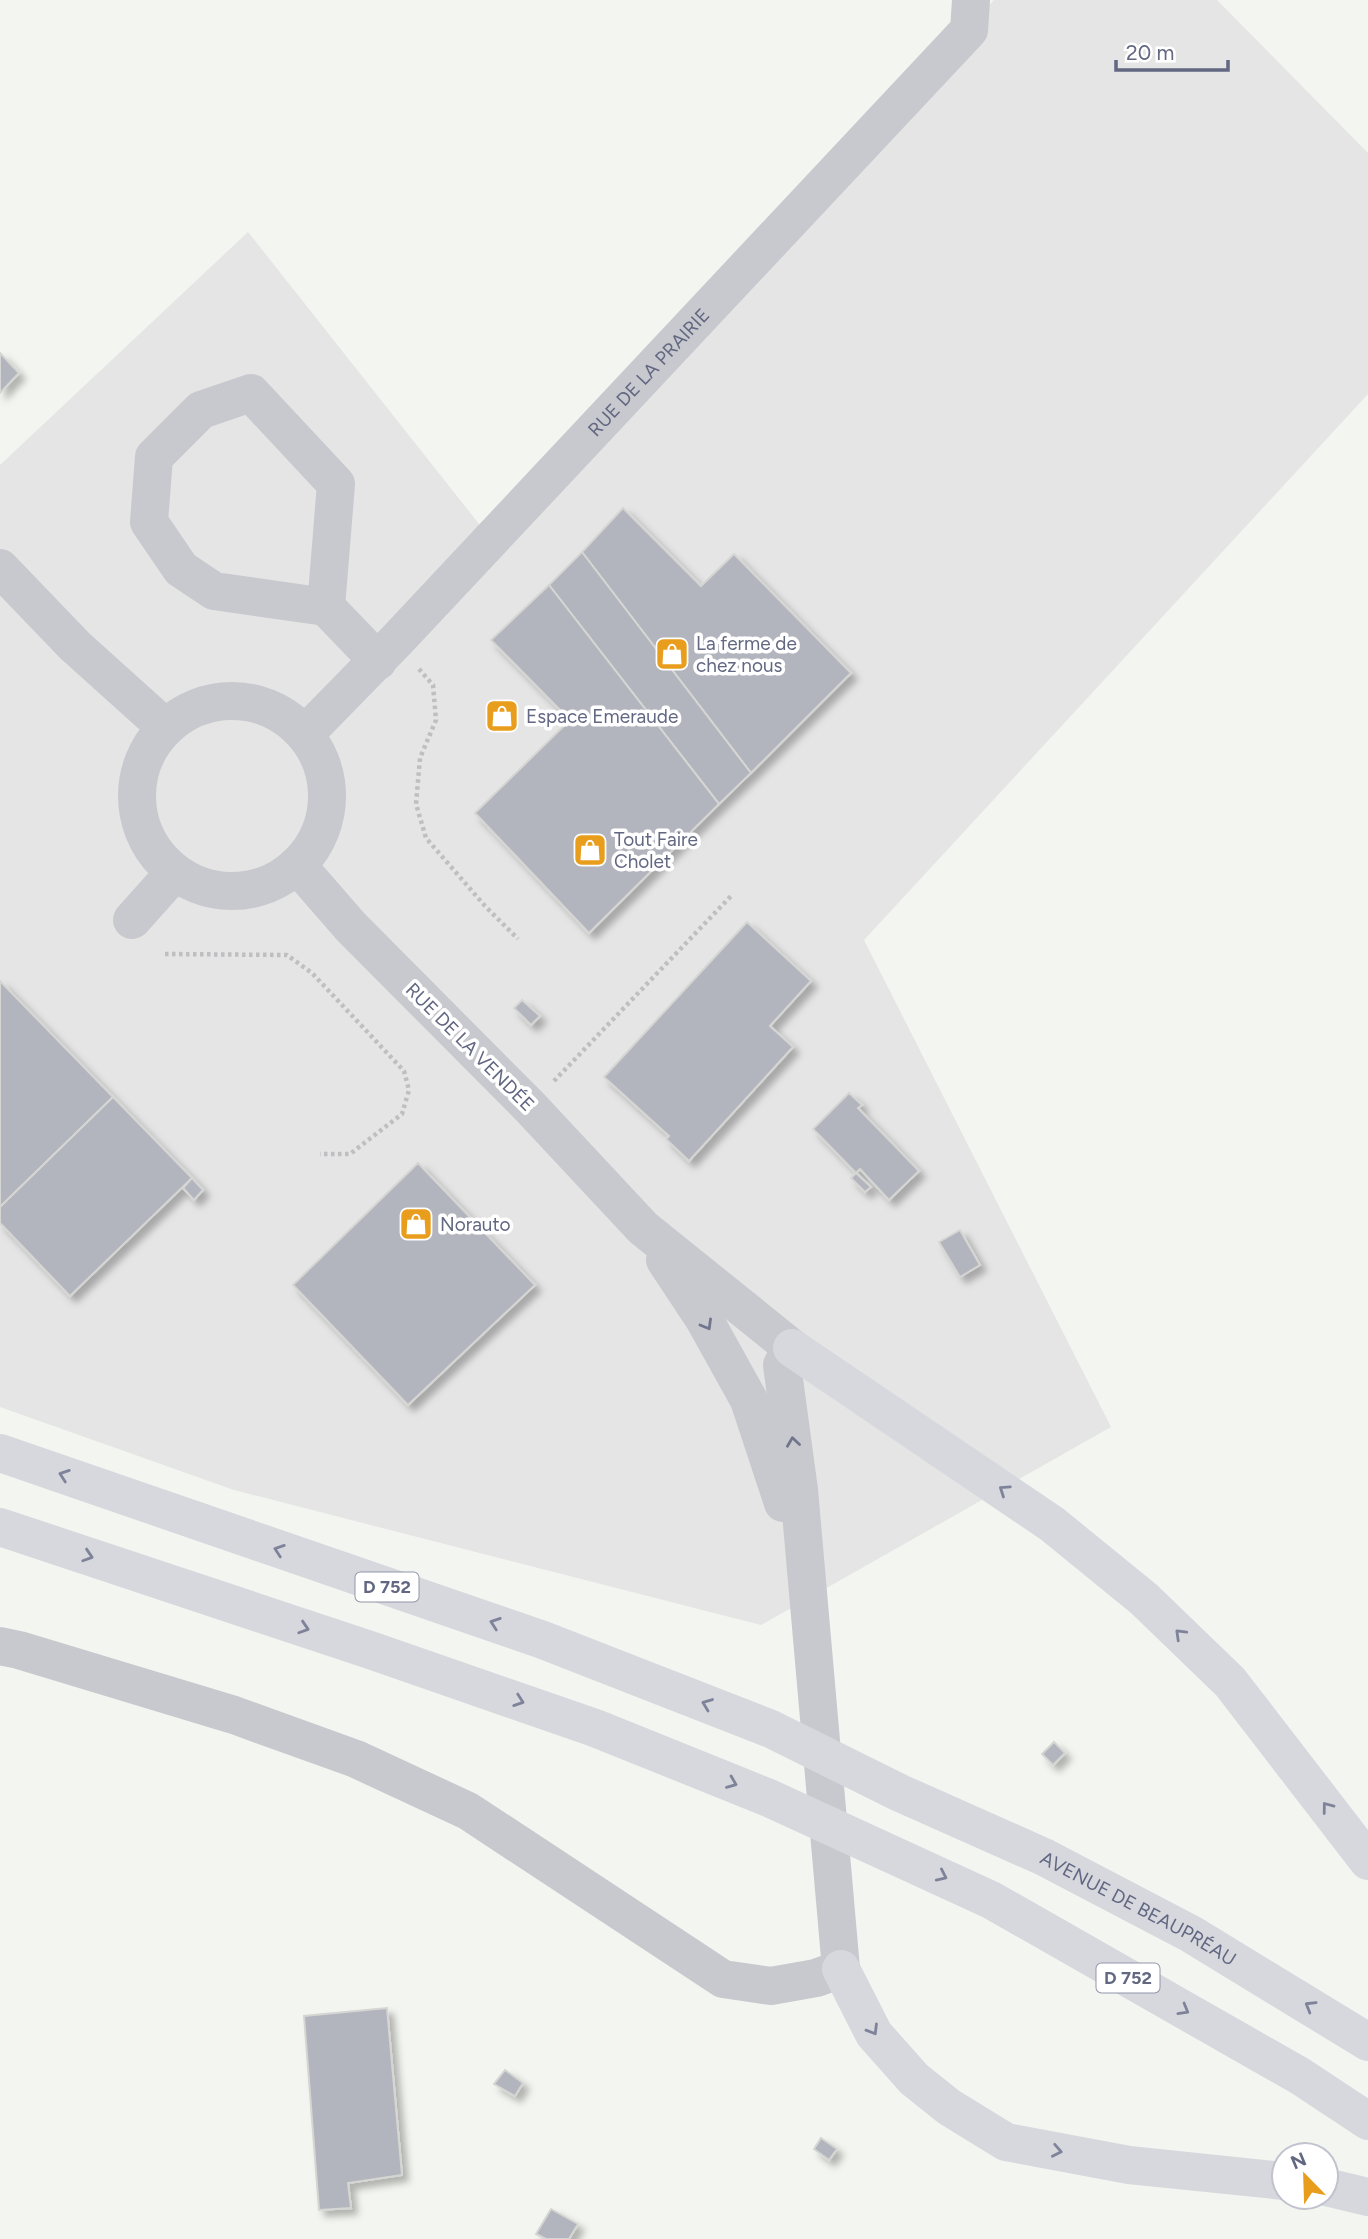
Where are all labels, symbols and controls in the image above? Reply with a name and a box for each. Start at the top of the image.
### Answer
scale bar [1116,28,1228,72]
text: 20 m [1126,40,1174,65]
street label: RUE DE LA PRAIRIE [583,303,714,441]
place label: La ferme de chez nous [696,632,797,677]
shop icon: La ferme de chez nous [653,635,691,673]
shop icon: Espace Emeraude [483,697,521,735]
place label: Espace Emeraude [526,705,678,728]
place label: Tout Faire Cholet [614,828,698,873]
shop icon: Tout Faire Cholet [571,831,609,869]
street label: RUE DE LA VENDÉE [401,978,539,1116]
shop icon: Norauto [397,1205,435,1243]
place label: Norauto [440,1213,511,1236]
one-way arrow [699,1318,712,1331]
one-way arrow [785,1436,800,1447]
one-way arrow [59,1469,71,1483]
one-way arrow [999,1486,1012,1498]
one-way arrow [274,1544,286,1558]
one-way arrow [81,1548,94,1562]
road number: D 752 [356,1572,418,1602]
one-way arrow [489,1617,501,1631]
one-way arrow [297,1620,310,1634]
one-way arrow [1175,1629,1188,1642]
one-way arrow [513,1693,525,1707]
one-way arrow [702,1698,714,1712]
one-way arrow [725,1774,737,1788]
one-way arrow [1322,1802,1335,1815]
street label: AVENUE DE BEAUPRÉAU [1037,1846,1241,1970]
one-way arrow [935,1868,947,1882]
road number: D 752 [1096,1964,1160,1992]
one-way arrow [1176,2001,1189,2014]
one-way arrow [1305,2001,1318,2014]
one-way arrow [865,2022,878,2035]
north arrow [1270,2141,1340,2211]
one-way arrow [1051,2143,1063,2158]
text: N [1287,2147,1310,2174]

